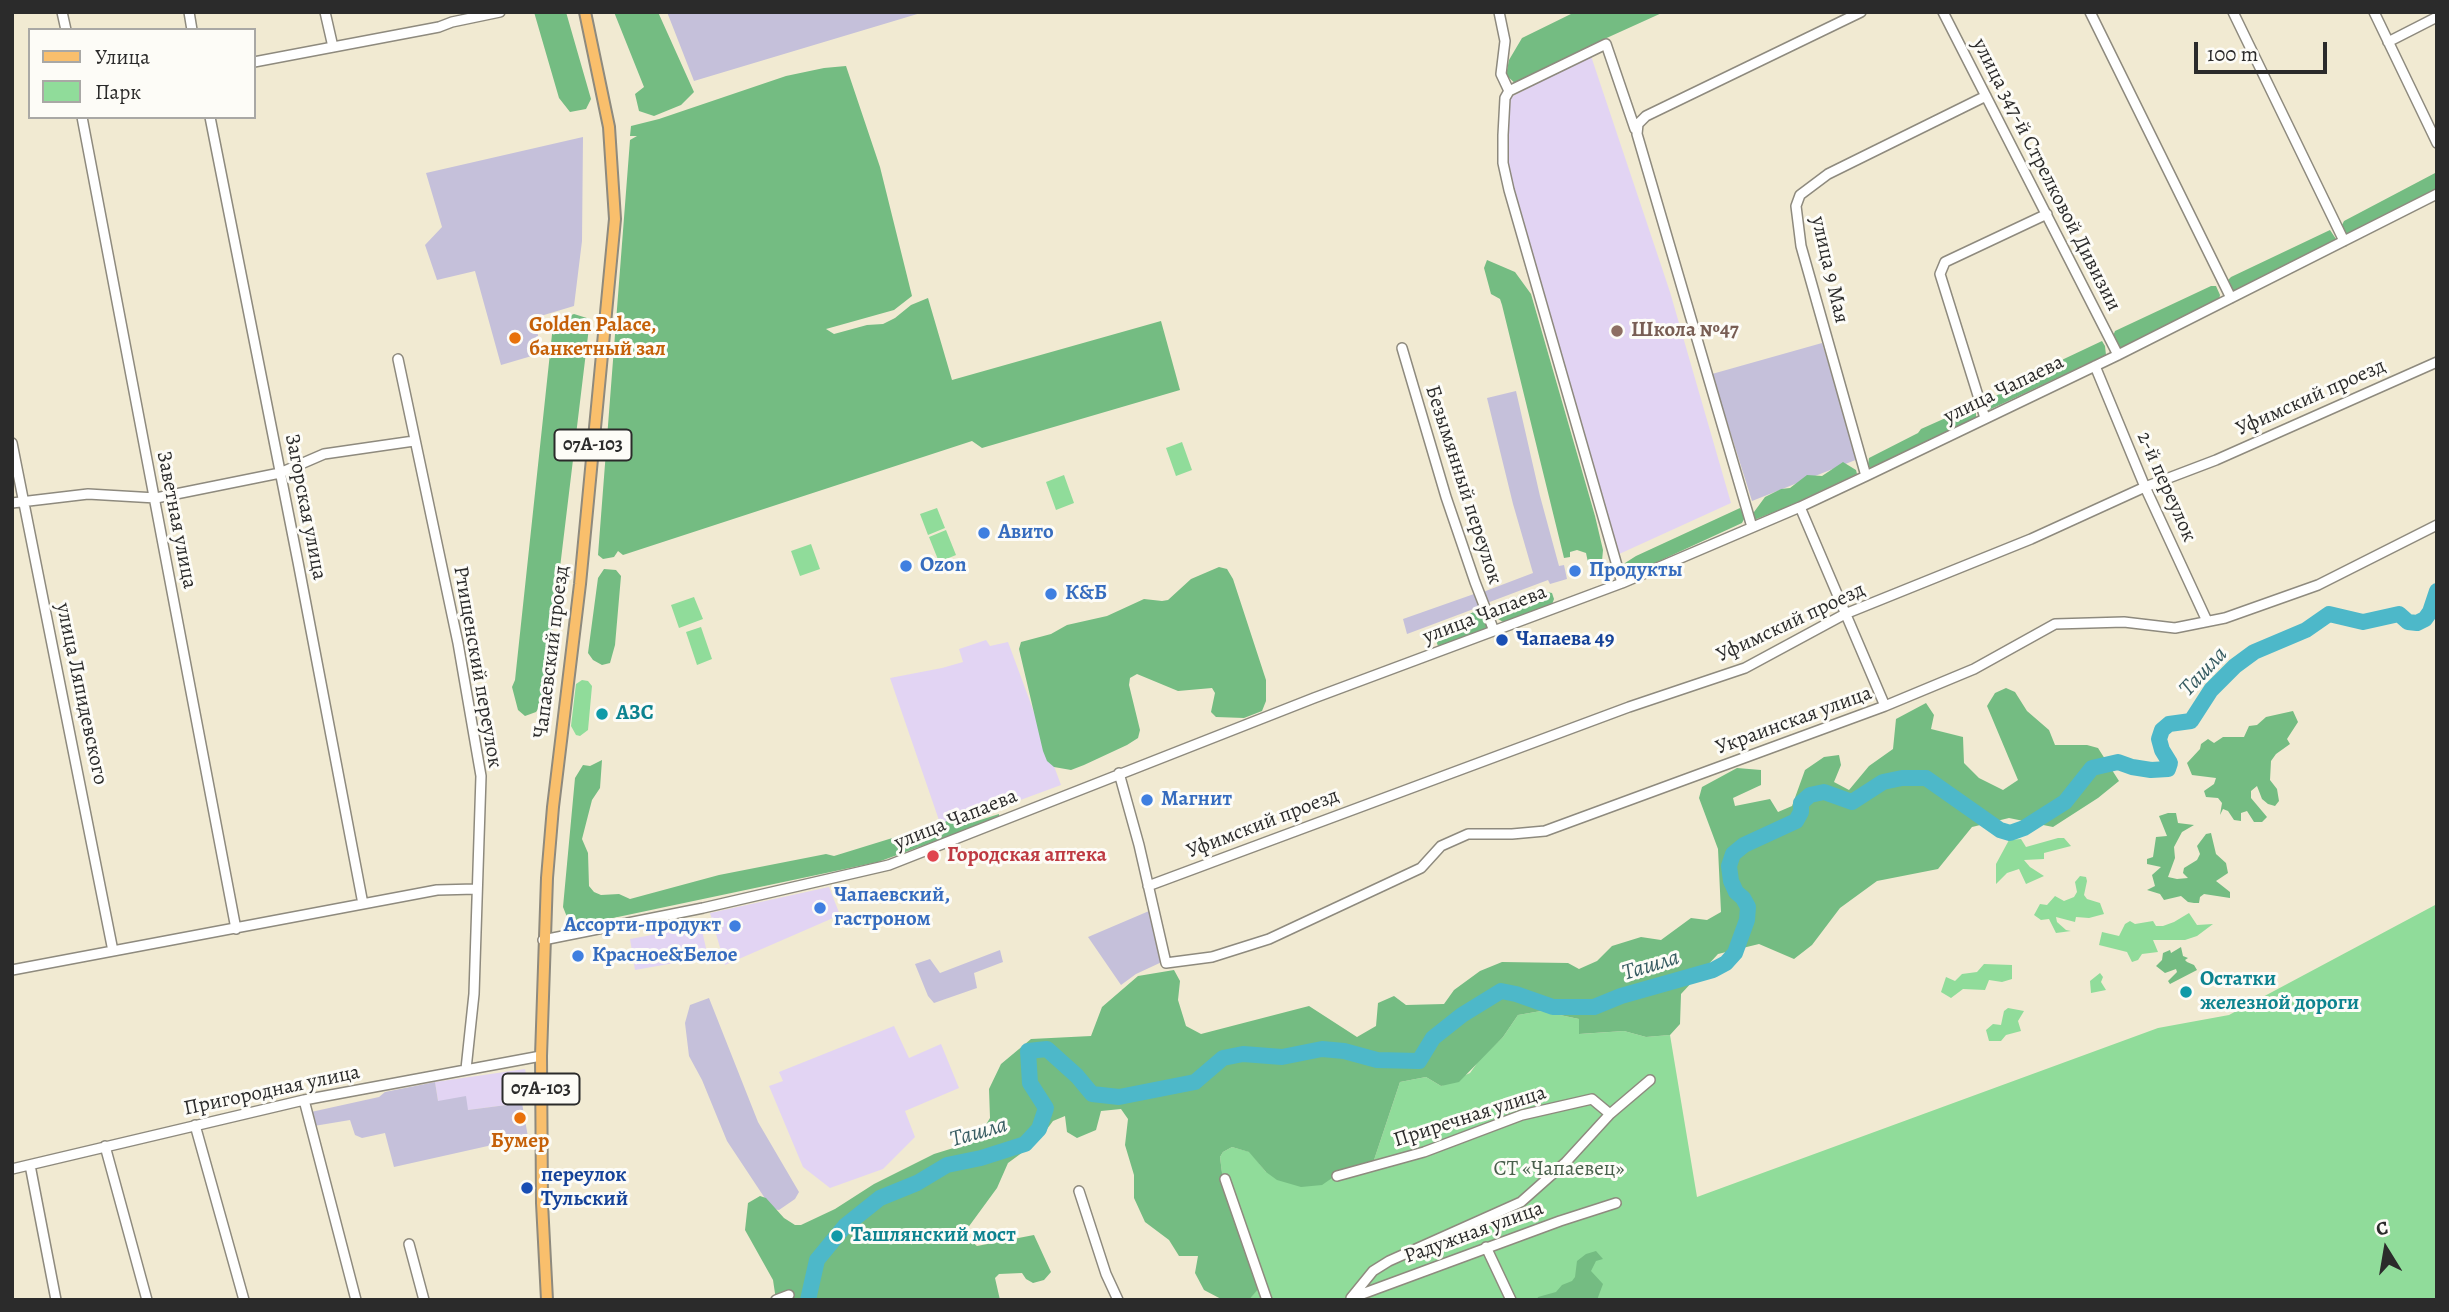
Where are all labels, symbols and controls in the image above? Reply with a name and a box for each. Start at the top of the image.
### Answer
legend [28,28,256,119]
scale bar [2197,28,2330,72]
street label: улица 347-й Стрелковой Дивизии [1966,34,2126,316]
text: 100 m [2207,40,2258,68]
text: Улица [95,43,150,71]
text: Парк [95,78,141,106]
street label: улица 9 Мая [1804,214,1854,326]
place label: Golden Palace, банкетный зал [529,313,666,363]
place label: Школа №47 [1631,318,1739,344]
marker: Школа №47 [1609,323,1625,339]
marker: Golden Palace, банкетный зал [507,330,523,346]
street label: улица Чапаева [1940,350,2068,430]
street label: Уфимский проезд [2232,354,2390,442]
street label: Безымянный переулок [1419,382,1507,588]
street label: 2-й переулок [2130,428,2202,546]
road number: 07А-103 [554,430,632,460]
street label: Загорская улица [278,432,332,582]
street label: Заветная улица [150,449,202,591]
place label: Авито [998,520,1054,546]
marker: Авито [976,525,992,541]
place label: Ozon [920,553,966,579]
marker: Ozon [898,558,914,574]
place label: Продукты [1589,558,1683,584]
marker: Продукты [1567,563,1583,579]
street label: Ртищенский переулок [447,564,507,770]
street label: Чапаевский проезд [529,564,575,740]
street label: Уфимский проезд [1713,578,1869,668]
street label: улица Чапаева [1420,580,1550,650]
place label: К&Б [1065,581,1107,607]
marker: К&Б [1043,586,1059,602]
street label: улица Ляпидевского [49,601,113,787]
place label: Чапаева 49 [1516,627,1614,653]
marker: Чапаева 49 [1494,632,1510,648]
water label: Ташла [2174,641,2234,703]
street label: Украинская улица [1712,681,1876,761]
place label: АЗС [616,701,654,727]
marker: АЗС [594,706,610,722]
street label: Уфимский проезд [1183,783,1343,865]
street label: улица Чапаева [891,784,1021,856]
place label: Магнит [1161,787,1232,813]
marker: Магнит [1139,792,1155,808]
place label: Городская аптека [947,843,1107,869]
marker: Городская аптека [925,848,941,864]
place label: Чапаевский, гастроном [834,883,950,933]
marker: Чапаевский, гастроном [812,900,828,916]
place label: Ассорти-продукт [564,913,721,939]
marker: Ассорти-продукт [727,918,743,934]
place label: Красное&Белое [592,943,737,969]
water label: Ташла [1619,944,1683,988]
marker: Красное&Белое [570,948,586,964]
place label: Остатки железной дороги [2200,967,2359,1017]
marker: Остатки железной дороги [2178,984,2194,1000]
street label: Пригородная улица [182,1060,362,1122]
road number: 07А-103 [503,1074,580,1105]
street label: Приречная улица [1391,1080,1549,1154]
marker: Бумер [512,1110,528,1126]
water label: Ташла [947,1112,1011,1154]
place label: Бумер [491,1129,549,1155]
park label: СТ «Чапаевец» [1494,1157,1624,1183]
place label: переулок Тульский [541,1163,628,1213]
marker: переулок Тульский [519,1180,535,1196]
street label: Радужная улица [1401,1196,1547,1270]
north arrow [2351,1214,2421,1284]
text: С [2374,1215,2390,1242]
place label: Ташлянский мост [851,1223,1016,1249]
marker: Ташлянский мост [829,1228,845,1244]

